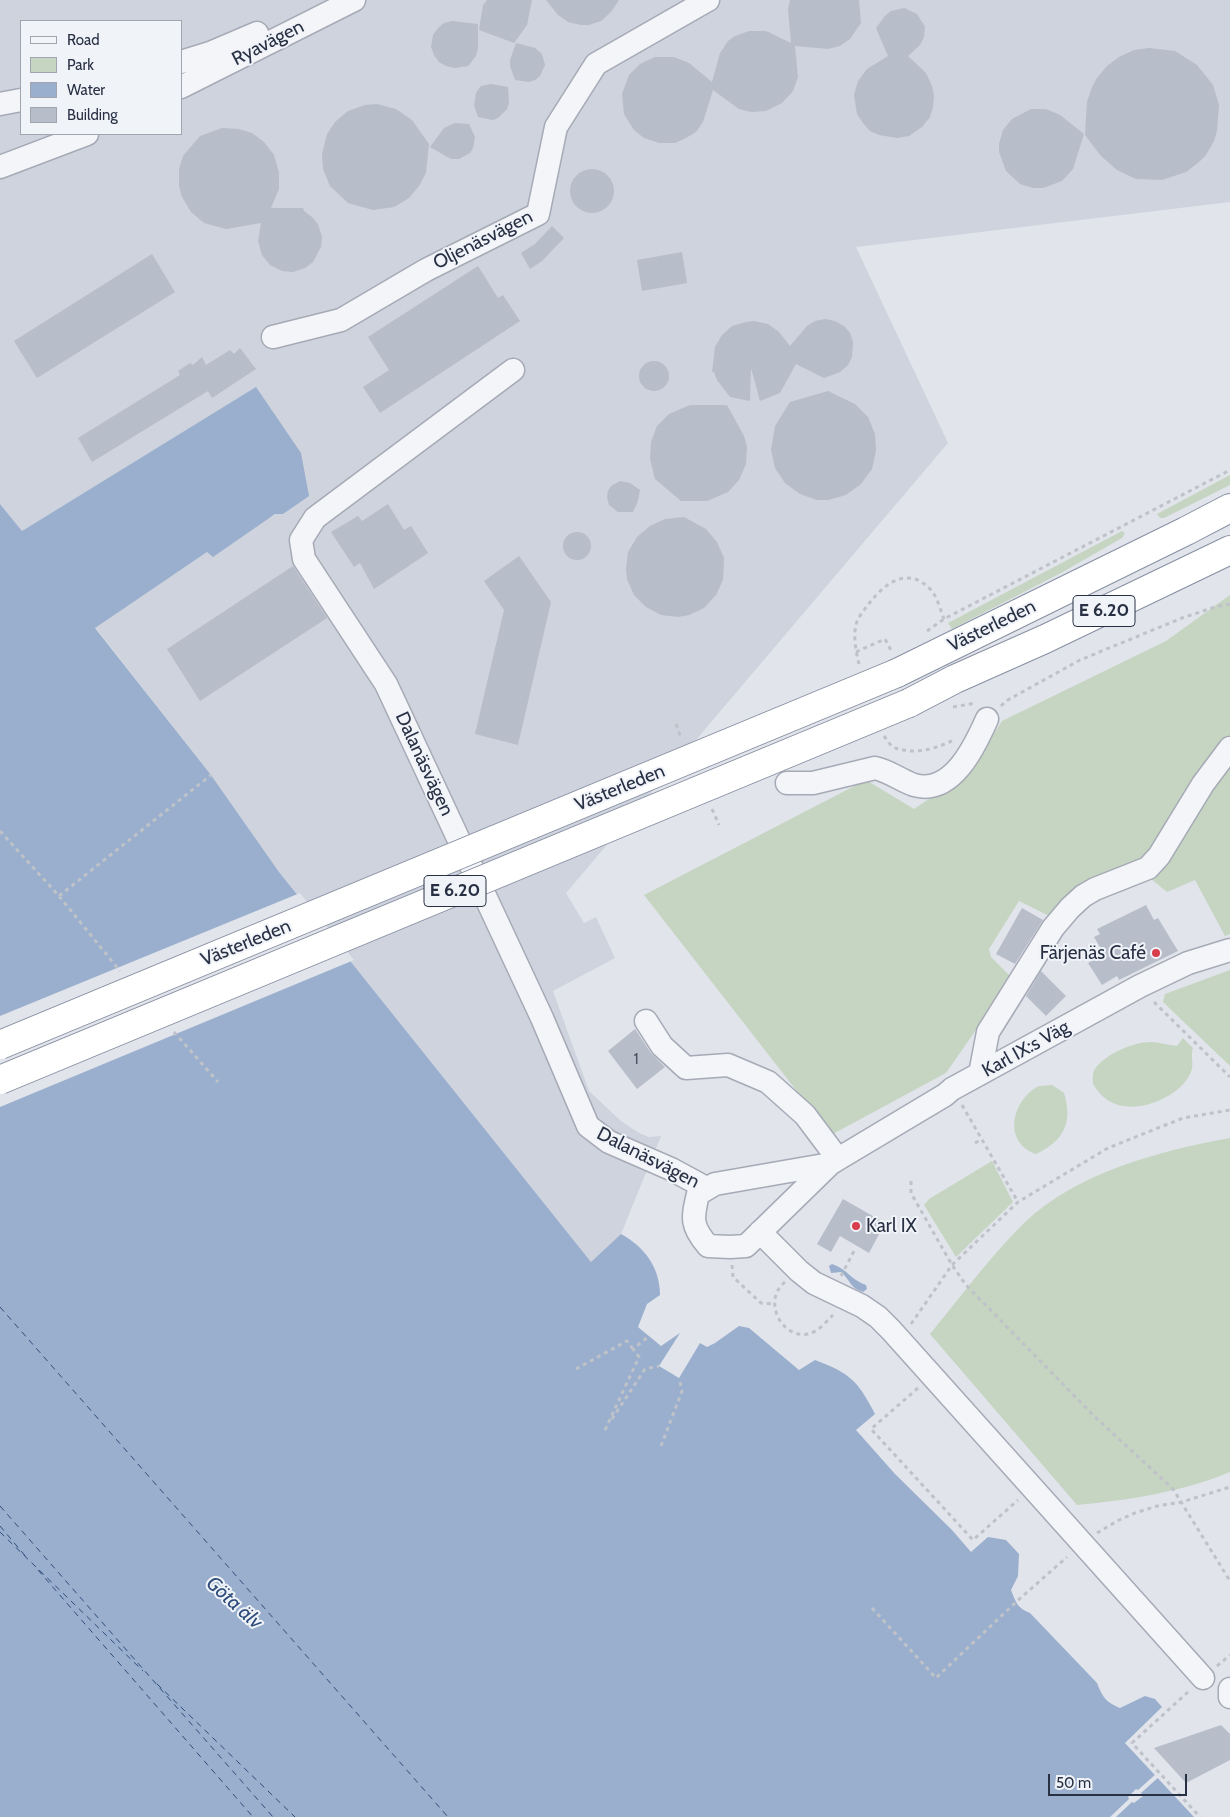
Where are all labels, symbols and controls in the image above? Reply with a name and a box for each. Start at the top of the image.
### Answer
street label: Ryavägen [228,15,308,71]
legend [20,20,182,135]
text: Road [67,31,100,49]
text: Park [67,56,94,74]
text: Water [67,81,105,99]
text: Building [67,106,118,124]
street label: Oljenäsvägen [429,205,537,275]
street label: Västerleden [944,595,1040,657]
road number: E 6.20 [1073,596,1135,626]
street label: Dalanäsvägen [390,708,458,820]
street label: Västerleden [572,760,668,816]
road number: E 6.20 [424,876,486,906]
street label: Västerleden [198,915,294,971]
place label: Färjenäs Café [1040,942,1146,964]
marker: Färjenäs Café [1150,947,1162,959]
street label: Karl IX:s Väg [978,1016,1074,1082]
house number: 1 [633,1049,639,1069]
street label: Dalanäsvägen [593,1122,703,1194]
place label: Karl IX [866,1215,917,1237]
marker: Karl IX [850,1220,862,1232]
water label: Göta älv [201,1571,267,1635]
scale bar [1050,1764,1189,1796]
text: 50 m [1056,1774,1091,1792]

